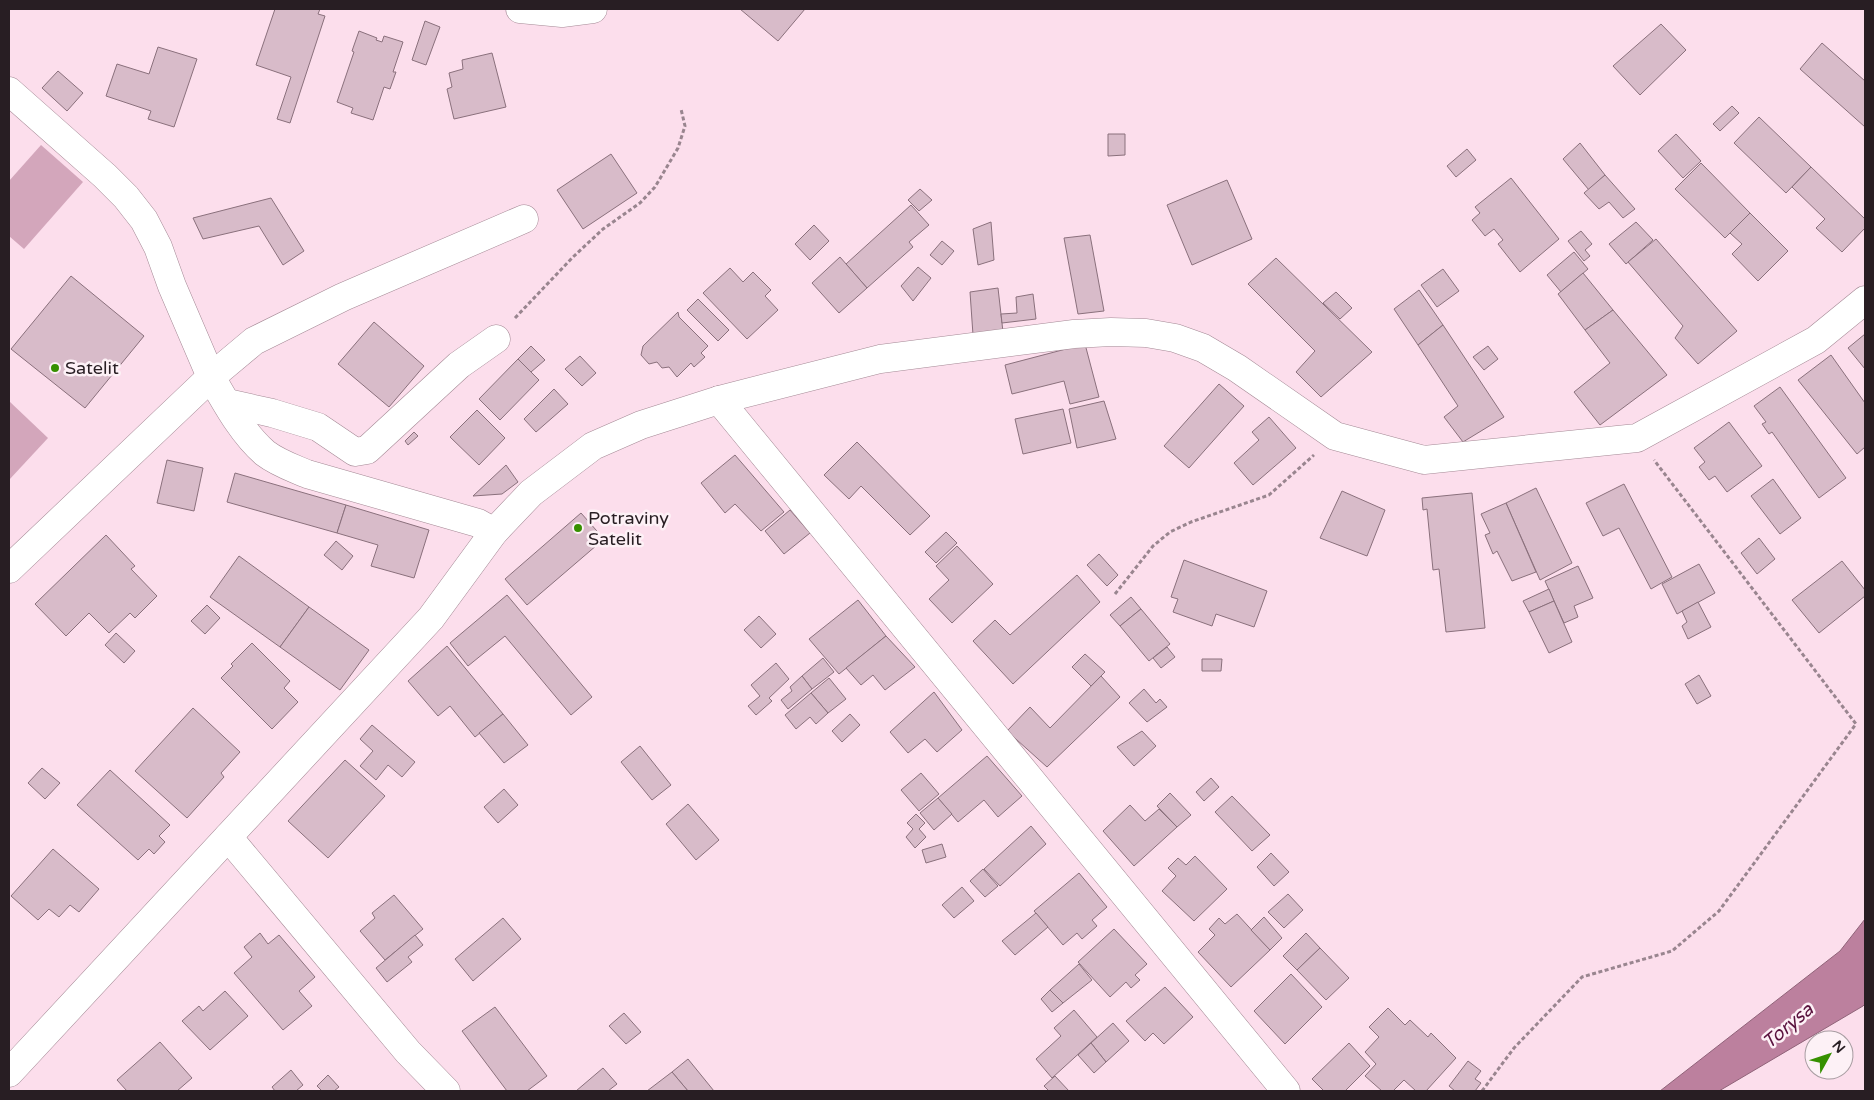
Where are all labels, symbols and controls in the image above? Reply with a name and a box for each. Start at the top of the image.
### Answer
place label: Satelit [65,357,119,379]
marker: Satelit [49,362,61,374]
place label: Potraviny Satelit [588,507,669,550]
marker: Potraviny Satelit [572,522,584,534]
water label: Torysa [1758,998,1819,1053]
north arrow [1804,1030,1854,1080]
text: N [1828,1037,1849,1057]

